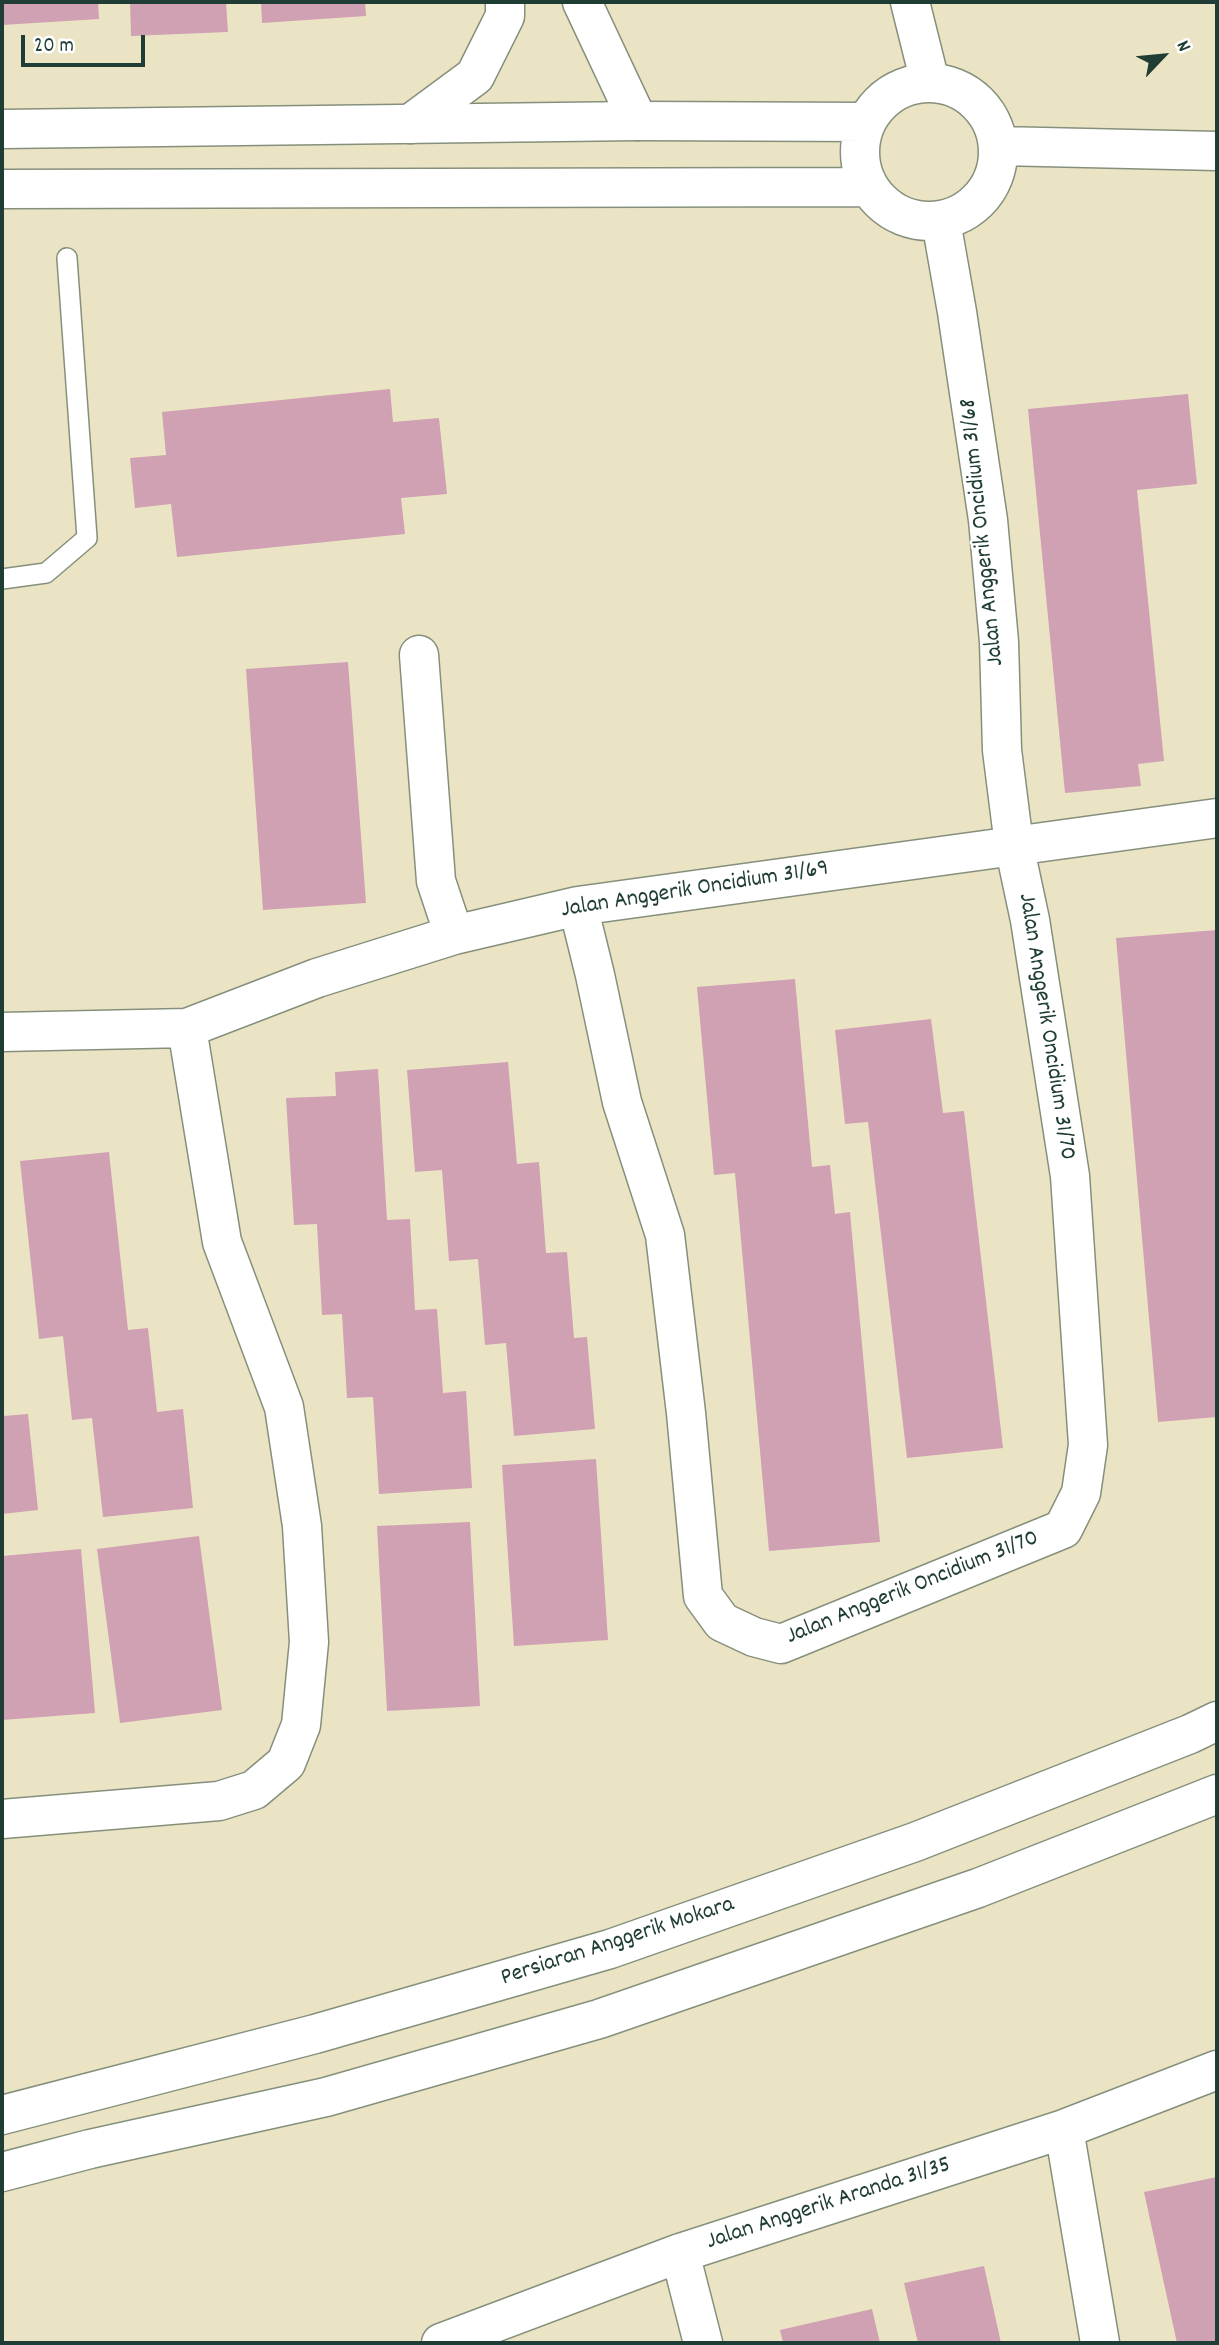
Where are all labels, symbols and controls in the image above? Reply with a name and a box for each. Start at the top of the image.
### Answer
scale bar [24,21,149,65]
north arrow [1128,21,1198,91]
text: 20 m [34,32,74,62]
text: N [1168,36,1197,57]
street label: Jalan Anggerik Oncidium 31/68 [956,397,1012,667]
street label: Jalan Anggerik Oncidium 31/69 [559,856,831,926]
street label: Jalan Anggerik Oncidium 31/70 [1010,891,1080,1163]
street label: Jalan Anggerik Oncidium 31/70 [783,1525,1043,1653]
street label: Persiaran Anggerik Mokara [498,1892,738,1994]
street label: Jalan Anggerik Aranda 31/35 [703,2152,955,2258]

